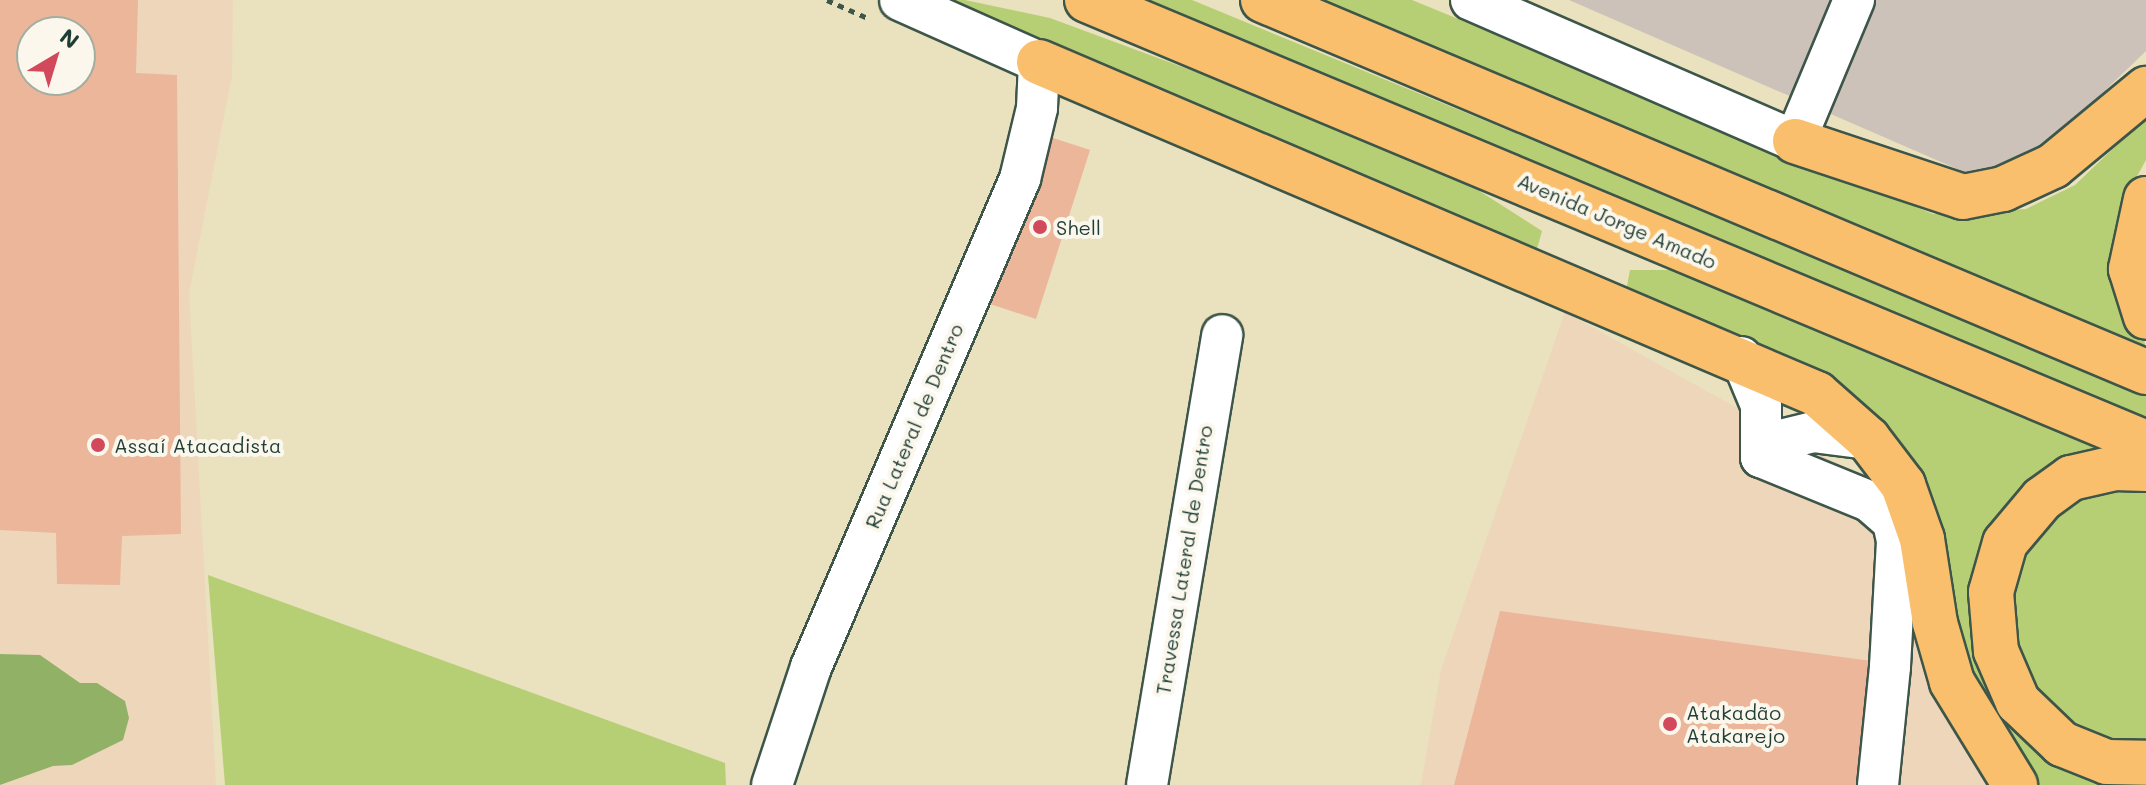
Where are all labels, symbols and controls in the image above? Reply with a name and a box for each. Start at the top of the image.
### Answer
north arrow [16,16,96,96]
text: N [54,22,85,55]
street label: Avenida Jorge Amado [1514,168,1720,274]
place label: Shell [1056,215,1101,239]
marker: Shell [1031,218,1049,236]
street label: Rua Lateral de Dentro [860,320,968,532]
street label: Travessa Lateral de Dentro [1151,424,1217,696]
place label: Assaí Atacadista [114,433,282,457]
marker: Assaí Atacadista [89,436,107,454]
place label: Atakadão Atakarejo [1686,700,1785,747]
marker: Atakadão Atakarejo [1661,715,1679,733]

